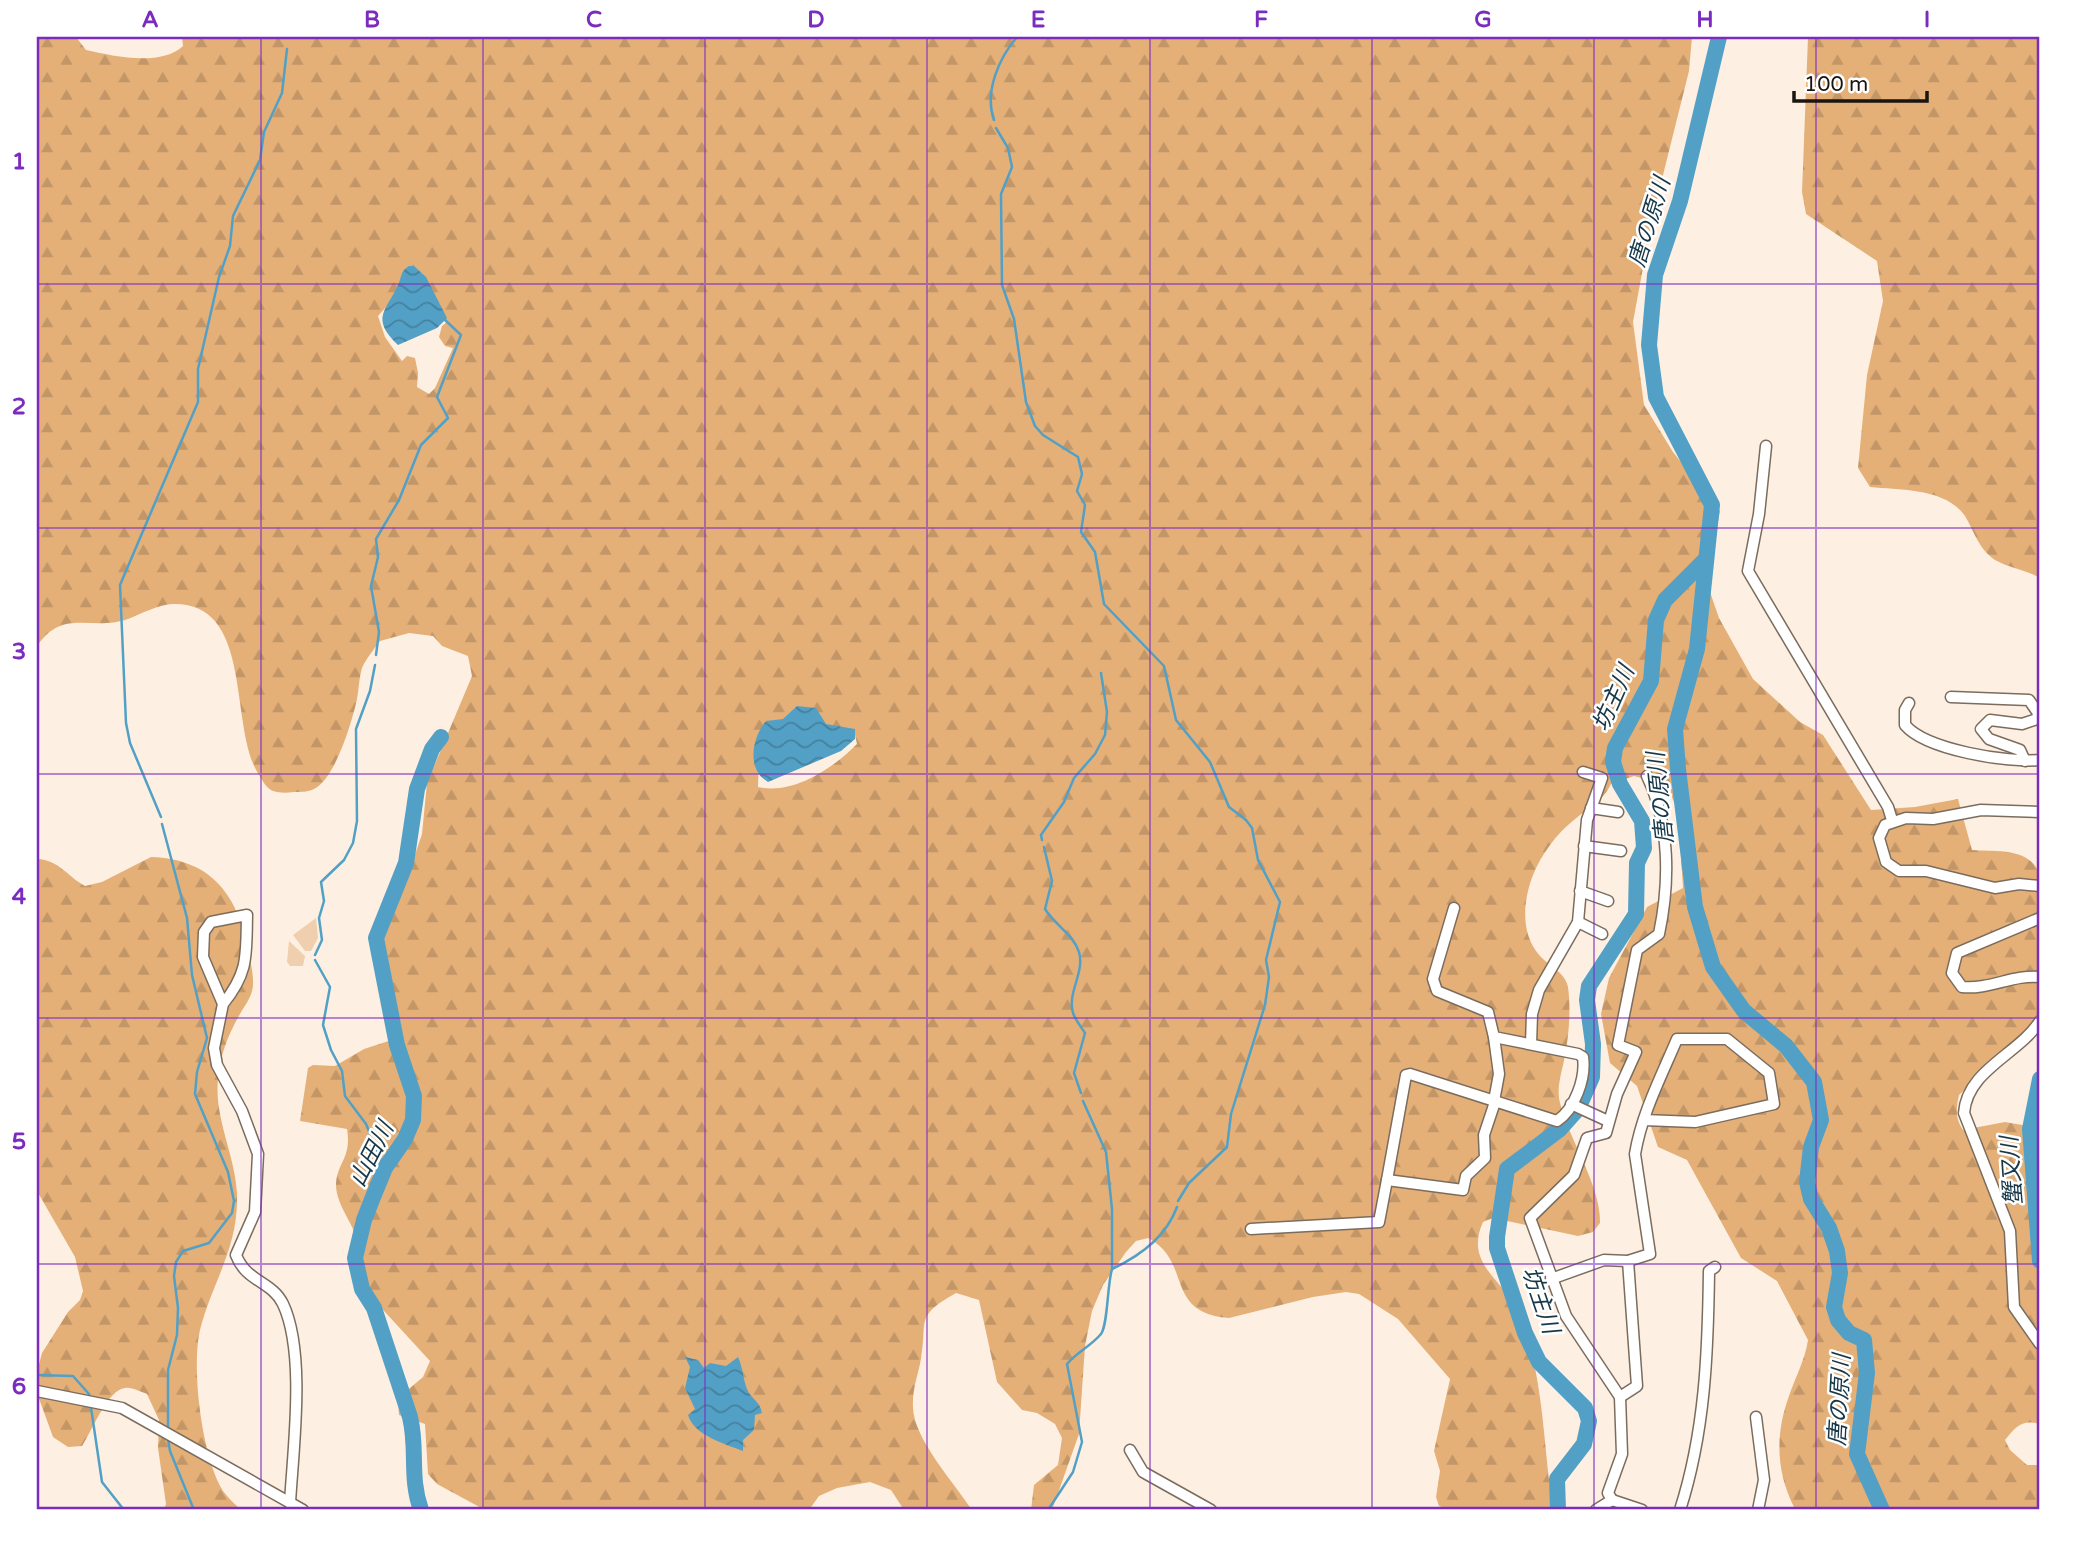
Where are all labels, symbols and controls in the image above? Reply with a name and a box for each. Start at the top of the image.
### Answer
text: A [141,6,159,34]
text: B [364,6,380,34]
text: C [586,6,602,34]
text: D [807,6,825,34]
text: E [1031,6,1045,34]
text: F [1254,6,1268,34]
text: G [1474,6,1492,34]
text: H [1696,6,1714,34]
text: I [1924,6,1930,34]
scale bar [1794,60,1926,104]
text: 100 m [1804,72,1868,97]
text: 1 [12,148,26,176]
water label: 唐の原川 [1623,171,1678,270]
text: 2 [12,393,26,421]
text: 3 [12,638,26,666]
water label: 坊主川 [1587,658,1642,736]
water label: 唐の原川 [1642,748,1680,845]
text: 4 [12,883,27,911]
water label: 山田川 [344,1115,401,1192]
text: 5 [12,1128,26,1156]
water label: 蟹又川 [1995,1133,2028,1206]
water label: 坊主川 [1516,1263,1566,1340]
water label: 唐の原川 [1824,1350,1857,1447]
text: 6 [12,1373,26,1401]

